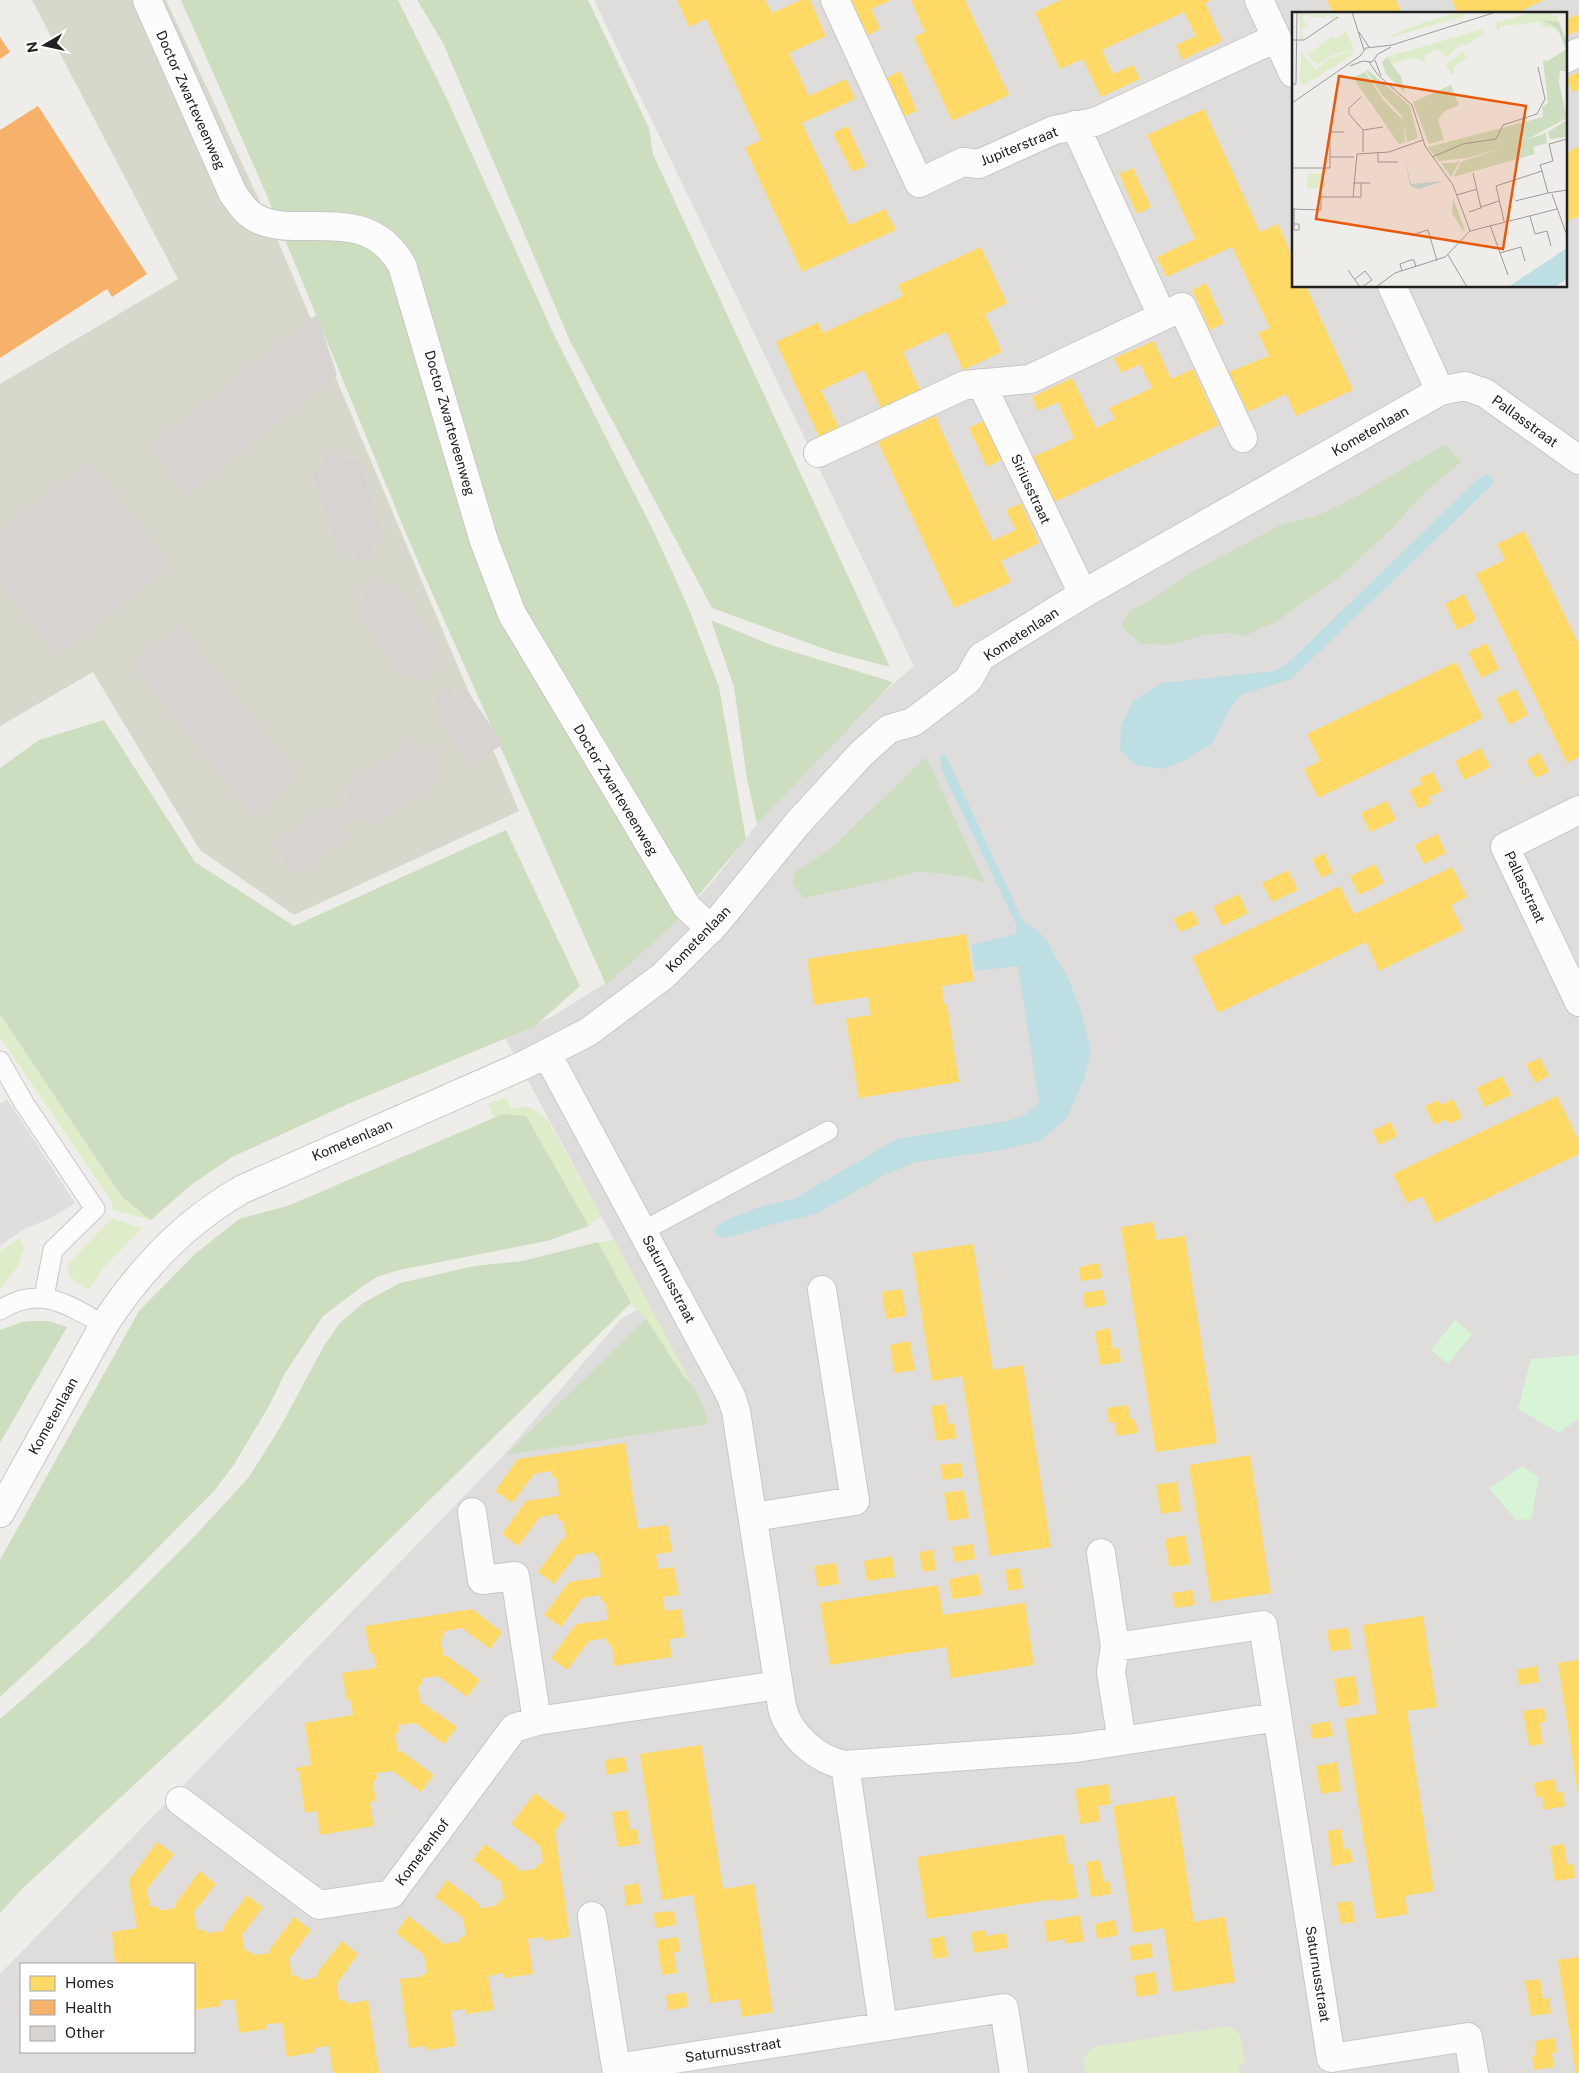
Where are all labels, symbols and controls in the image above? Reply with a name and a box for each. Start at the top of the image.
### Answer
inset map [1292,12,1566,288]
north arrow [20,20,70,70]
street label: Doctor Zwarteveenweg [153,28,229,172]
text: N [23,40,41,54]
street label: Jupiterstraat [978,123,1060,169]
street label: Doctor Zwarteveenweg [422,348,479,498]
street label: Pallasstraat [1489,392,1561,450]
street label: Kometenlaan [1329,403,1411,459]
street label: Siriusstraat [1008,452,1054,526]
street label: Kometenlaan [981,604,1061,664]
street label: Doctor Zwarteveenweg [570,721,662,859]
street label: Pallasstraat [1501,848,1549,926]
street label: Kometenlaan [662,903,734,975]
street label: Kometenlaan [309,1116,395,1164]
street label: Saturnusstraat [639,1232,699,1326]
street label: Kometenlaan [25,1375,81,1457]
street label: Kometenhof [392,1815,453,1888]
street label: Saturnusstraat [1302,1925,1334,2023]
legend [20,1963,195,2053]
text: Homes [65,1974,114,1991]
text: Health [65,1999,112,2016]
text: Other [65,2024,105,2041]
street label: Saturnusstraat [684,2034,782,2066]

